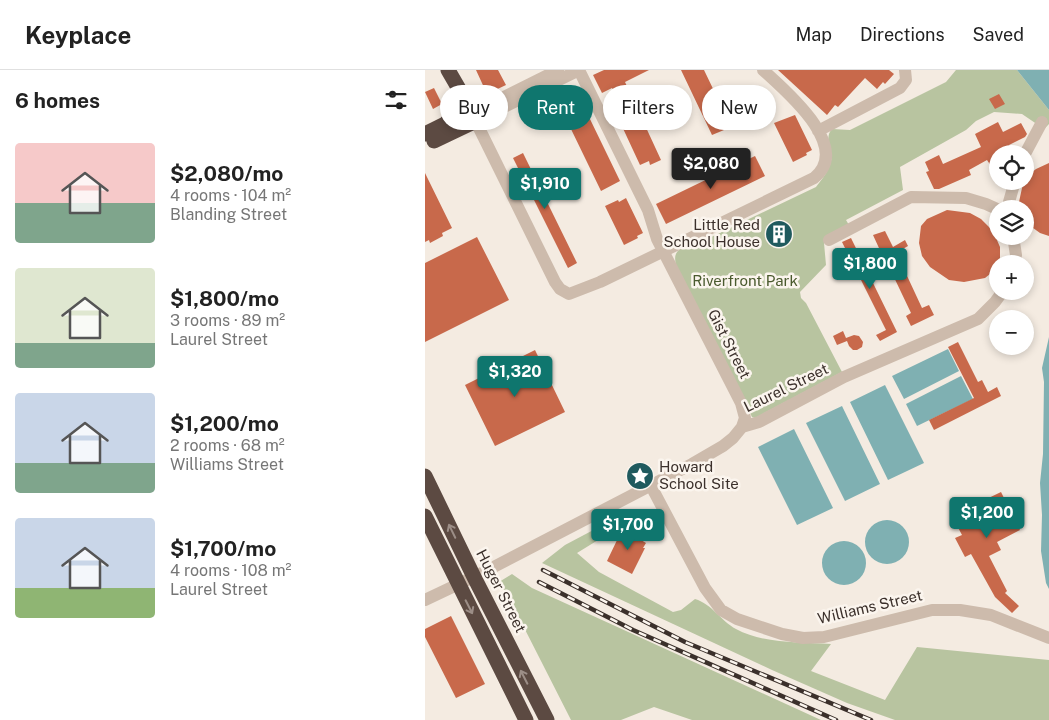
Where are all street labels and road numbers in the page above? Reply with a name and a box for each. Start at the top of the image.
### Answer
street label: Gist Street [705,306,754,381]
street label: Laurel Street [741,360,831,415]
street label: Huger Street [473,546,530,635]
street label: Williams Street [816,586,924,627]

